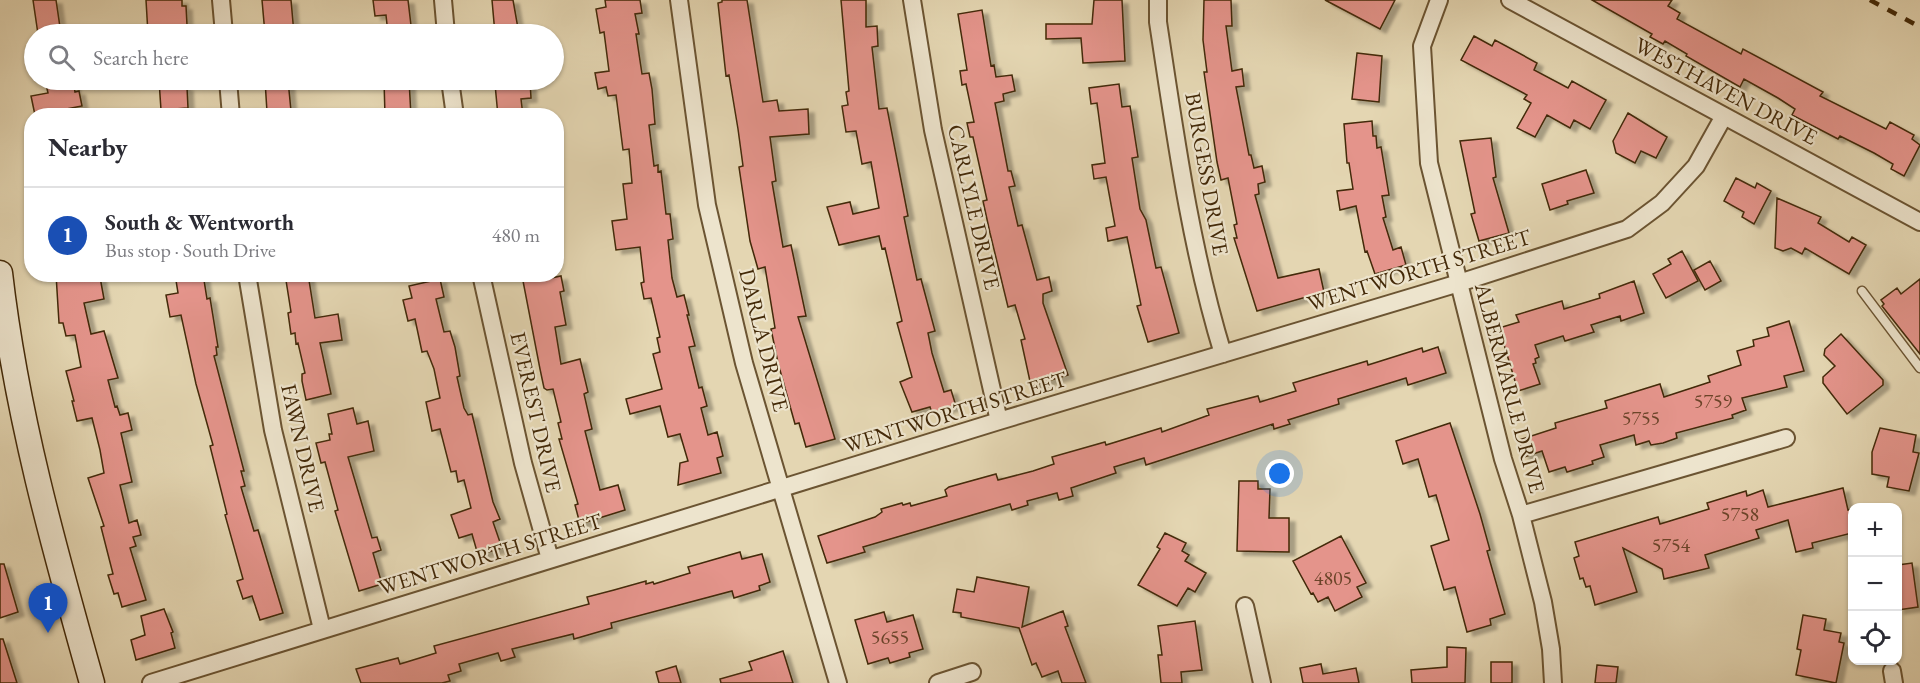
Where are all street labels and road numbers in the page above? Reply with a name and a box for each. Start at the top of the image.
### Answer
street label: WESTHAVEN DRIVE [1629,30,1823,152]
street label: BURGESS DRIVE [1178,90,1236,258]
street label: CARLYLE DRIVE [941,122,1007,292]
street label: WENTWORTH STREET [1304,222,1535,318]
street label: DARLA DRIVE [732,266,796,414]
street label: ALBERMARLE DRIVE [1468,279,1552,496]
street label: EVEREST DRIVE [503,329,569,495]
street label: WENTWORTH STREET [840,364,1071,460]
street label: FAWN DRIVE [274,381,332,515]
street label: WENTWORTH STREET [375,506,606,602]

